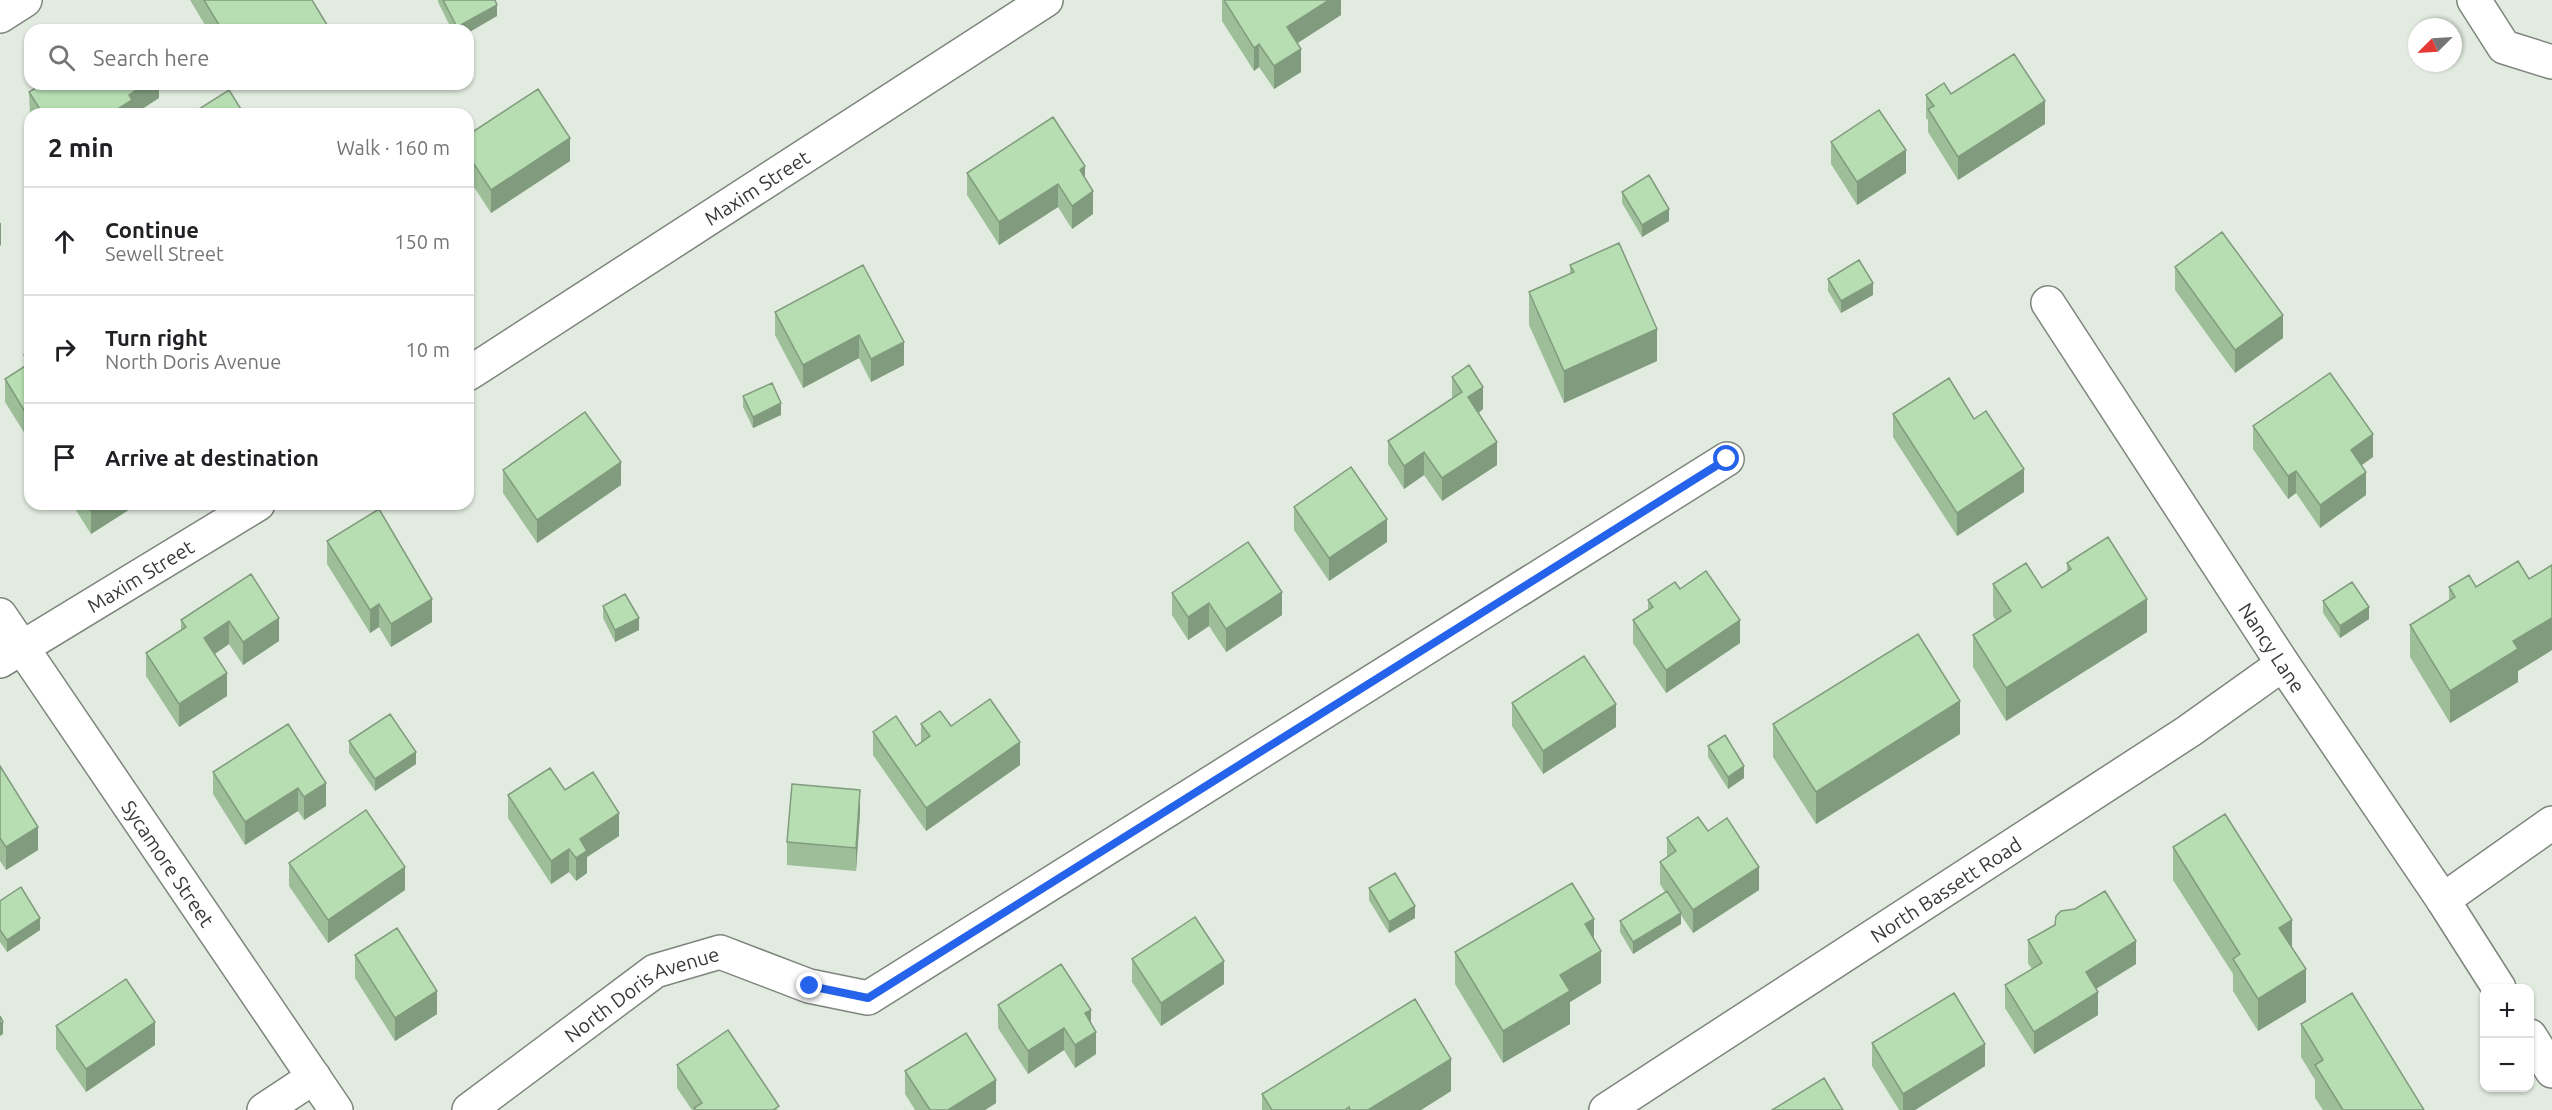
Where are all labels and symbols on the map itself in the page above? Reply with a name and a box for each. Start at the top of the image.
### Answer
north arrow [2408,18,2462,72]
street label: Maxim Street [700,145,814,229]
route start [1713,445,1739,471]
street label: Maxim Street [83,535,198,617]
street label: Nancy Lane [2235,598,2310,697]
street label: Sycamore Street [118,796,219,931]
street label: North Bassett Road [1866,832,2025,947]
street label: North Doris Avenue [560,941,722,1046]
route end [796,972,822,998]

